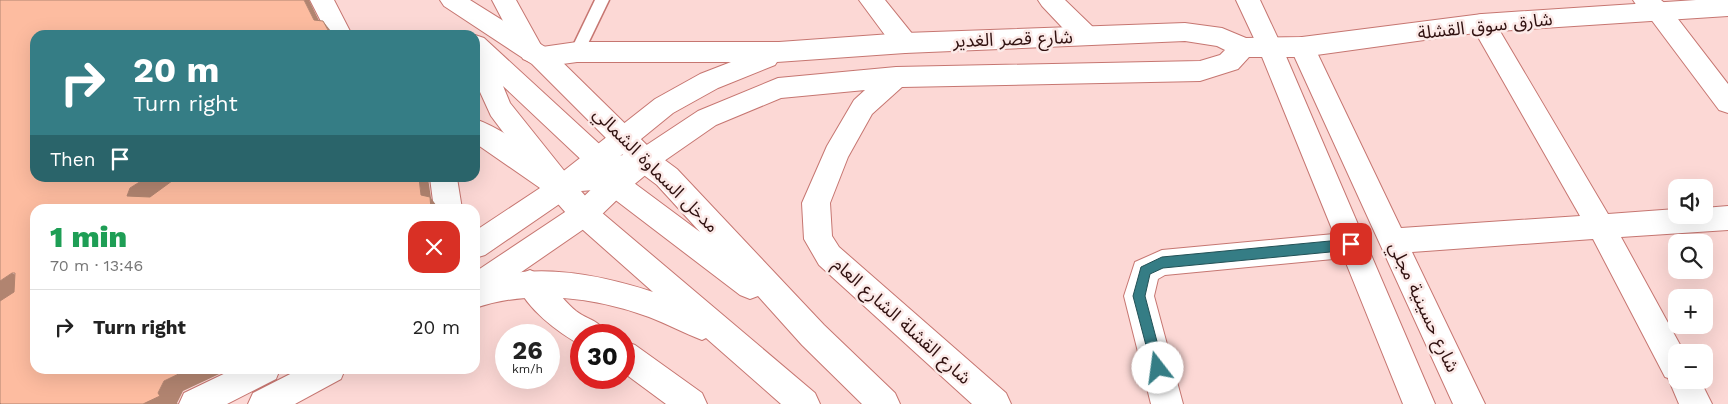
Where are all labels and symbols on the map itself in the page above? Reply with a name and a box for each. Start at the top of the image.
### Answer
street label: شارق سوق القشلة [1416,8,1554,44]
street label: شارع قصر الغدير [952,26,1073,55]
street label: مدخل السماوة الشمالي [587,103,723,239]
pin [1330,223,1372,265]
street label: شارع حسينية مجلي [1381,238,1464,377]
street label: شارع القشلة الشارع العام [826,253,976,391]
speed limit sign: 30 [570,324,635,389]
position arrow [1131,341,1183,393]

